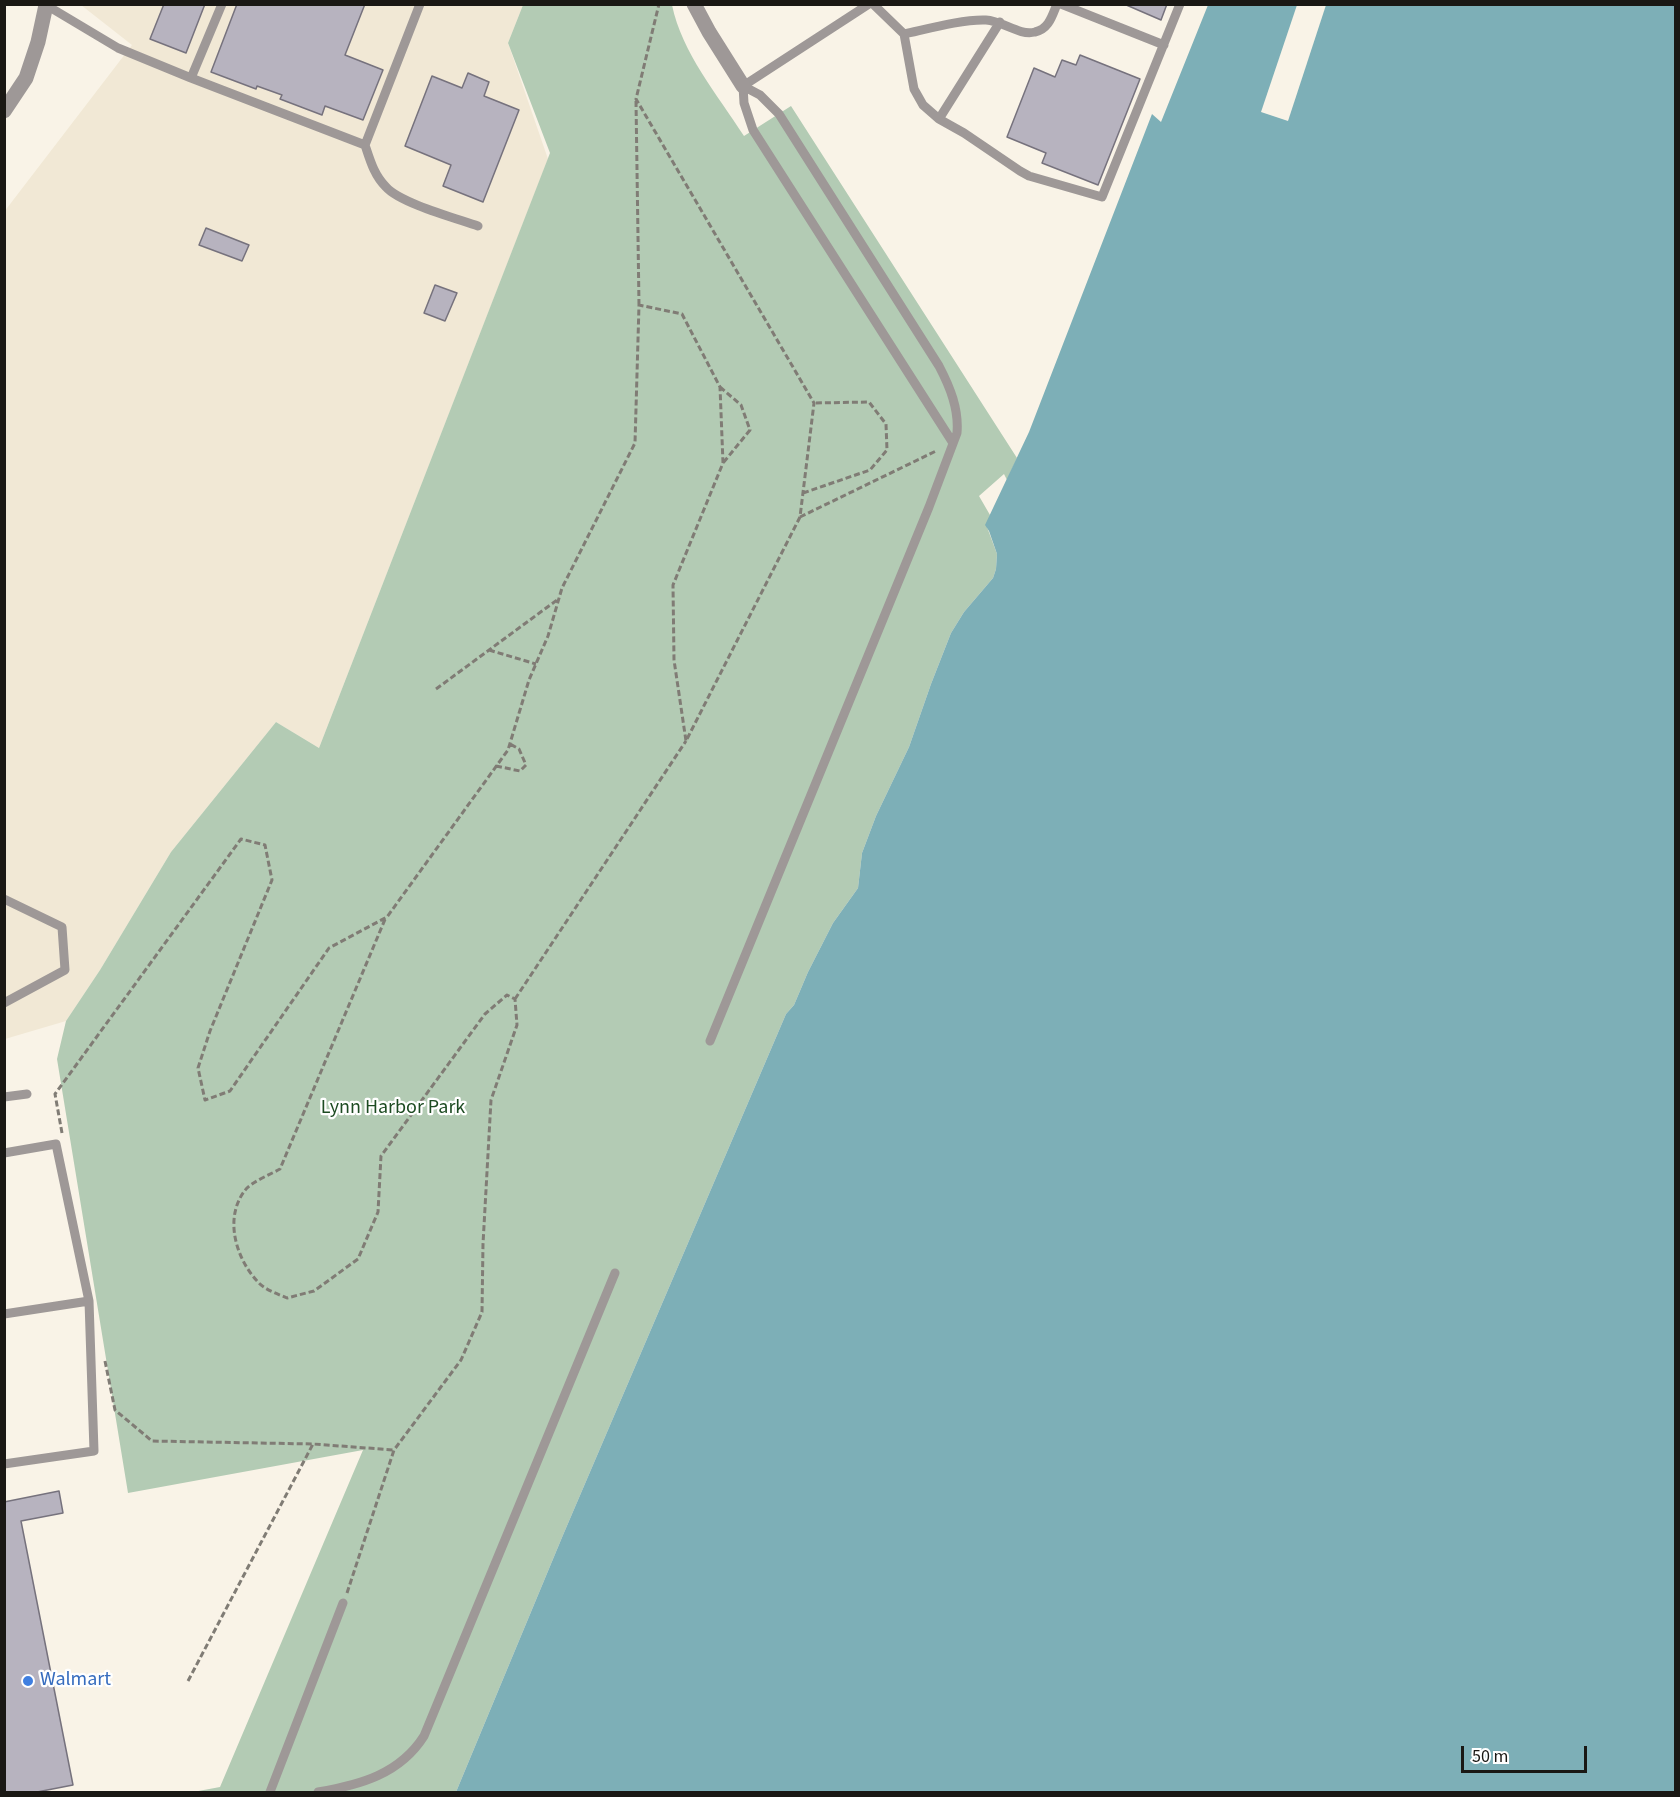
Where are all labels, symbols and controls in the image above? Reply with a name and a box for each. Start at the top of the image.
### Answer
park label: Lynn Harbor Park [321,1097,465,1121]
place label: Walmart [40,1669,111,1693]
marker: Walmart [21,1674,35,1688]
scale bar [1464,1734,1590,1772]
text: 50 m [1472,1744,1508,1769]

